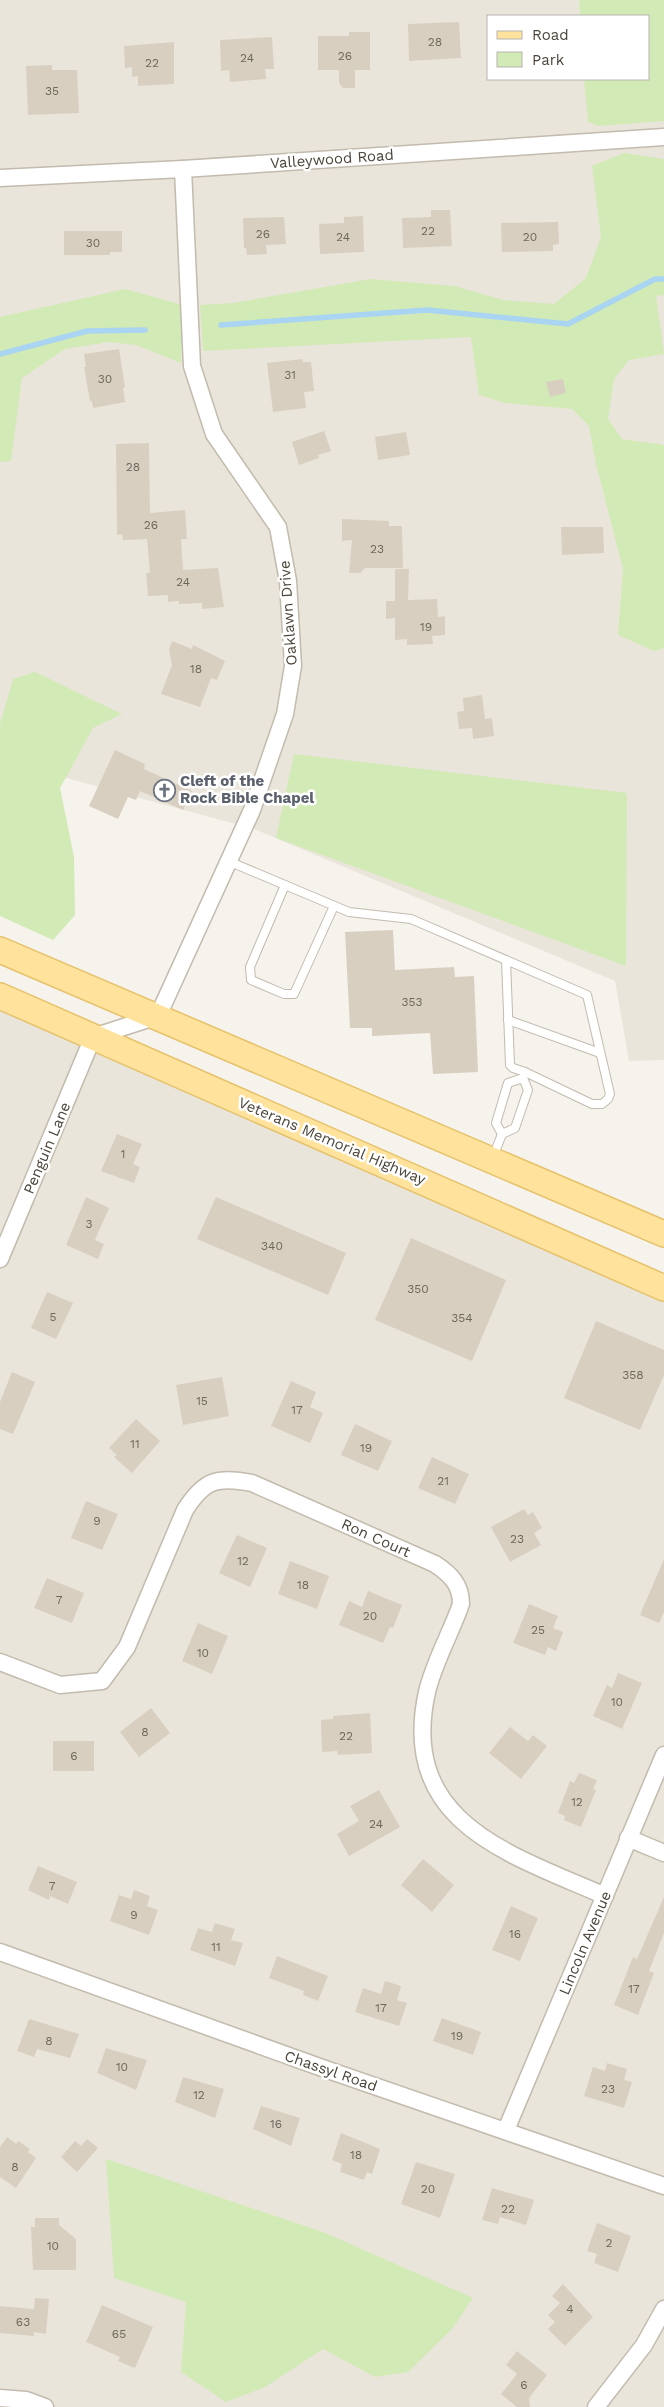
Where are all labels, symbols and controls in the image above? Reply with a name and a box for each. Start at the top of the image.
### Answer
legend [487,15,649,80]
text: Road [532,26,569,44]
house number: 28 [428,35,442,49]
house number: 26 [338,49,352,63]
house number: 24 [240,51,254,65]
text: Park [532,51,565,69]
house number: 22 [145,56,159,70]
house number: 35 [45,84,59,98]
street label: Valleywood Road [270,146,394,172]
house number: 22 [421,224,435,238]
house number: 26 [256,227,270,241]
house number: 24 [336,230,350,244]
house number: 20 [523,230,537,244]
house number: 30 [86,236,100,250]
house number: 31 [284,368,296,382]
house number: 30 [98,372,112,386]
house number: 28 [126,460,140,474]
house number: 26 [144,518,158,532]
house number: 23 [370,542,384,556]
street label: Oaklawn Drive [275,560,301,666]
house number: 24 [176,575,190,589]
house number: 19 [420,620,432,634]
house number: 18 [190,662,202,676]
place label: Cleft of the Rock Bible Chapel [180,772,314,807]
church icon: Cleft of the Rock Bible Chapel [152,778,176,802]
house number: 353 [402,995,422,1009]
street label: Veterans Memorial Highway [236,1093,429,1189]
street label: Penguin Lane [20,1099,74,1197]
house number: 1 [121,1147,125,1161]
house number: 3 [86,1217,93,1231]
house number: 340 [261,1239,283,1253]
house number: 350 [407,1282,429,1296]
house number: 5 [50,1310,57,1324]
house number: 354 [451,1311,473,1325]
house number: 358 [622,1368,644,1382]
house number: 15 [196,1394,208,1408]
house number: 17 [291,1403,303,1417]
house number: 11 [130,1437,140,1451]
house number: 19 [360,1441,372,1455]
house number: 21 [437,1474,449,1488]
house number: 9 [93,1514,101,1528]
street label: Ron Court [339,1515,414,1561]
house number: 23 [510,1532,524,1546]
house number: 12 [237,1554,249,1568]
house number: 18 [297,1578,309,1592]
house number: 7 [56,1593,63,1607]
house number: 20 [363,1609,377,1623]
house number: 25 [531,1623,545,1637]
house number: 10 [197,1646,209,1660]
house number: 10 [611,1695,623,1709]
house number: 8 [141,1725,149,1739]
house number: 22 [339,1729,353,1743]
house number: 6 [70,1749,78,1763]
house number: 12 [571,1795,583,1809]
house number: 24 [369,1817,383,1831]
house number: 7 [49,1879,56,1893]
street label: Lincoln Avenue [555,1888,615,1998]
house number: 9 [130,1908,138,1922]
house number: 16 [509,1927,521,1941]
house number: 11 [211,1940,221,1954]
house number: 17 [628,1982,640,1996]
house number: 17 [375,2001,387,2015]
house number: 19 [451,2029,463,2043]
house number: 8 [45,2034,53,2048]
street label: Chassyl Road [282,2047,380,2095]
house number: 10 [116,2060,128,2074]
house number: 23 [601,2082,615,2096]
house number: 12 [193,2088,205,2102]
house number: 16 [270,2117,282,2131]
house number: 18 [350,2148,362,2162]
house number: 8 [11,2160,19,2174]
house number: 20 [421,2182,435,2196]
house number: 22 [501,2202,515,2216]
house number: 2 [606,2236,613,2250]
house number: 10 [47,2239,59,2253]
house number: 4 [566,2302,574,2316]
house number: 63 [16,2315,30,2329]
house number: 65 [112,2327,126,2341]
house number: 6 [520,2378,528,2392]

